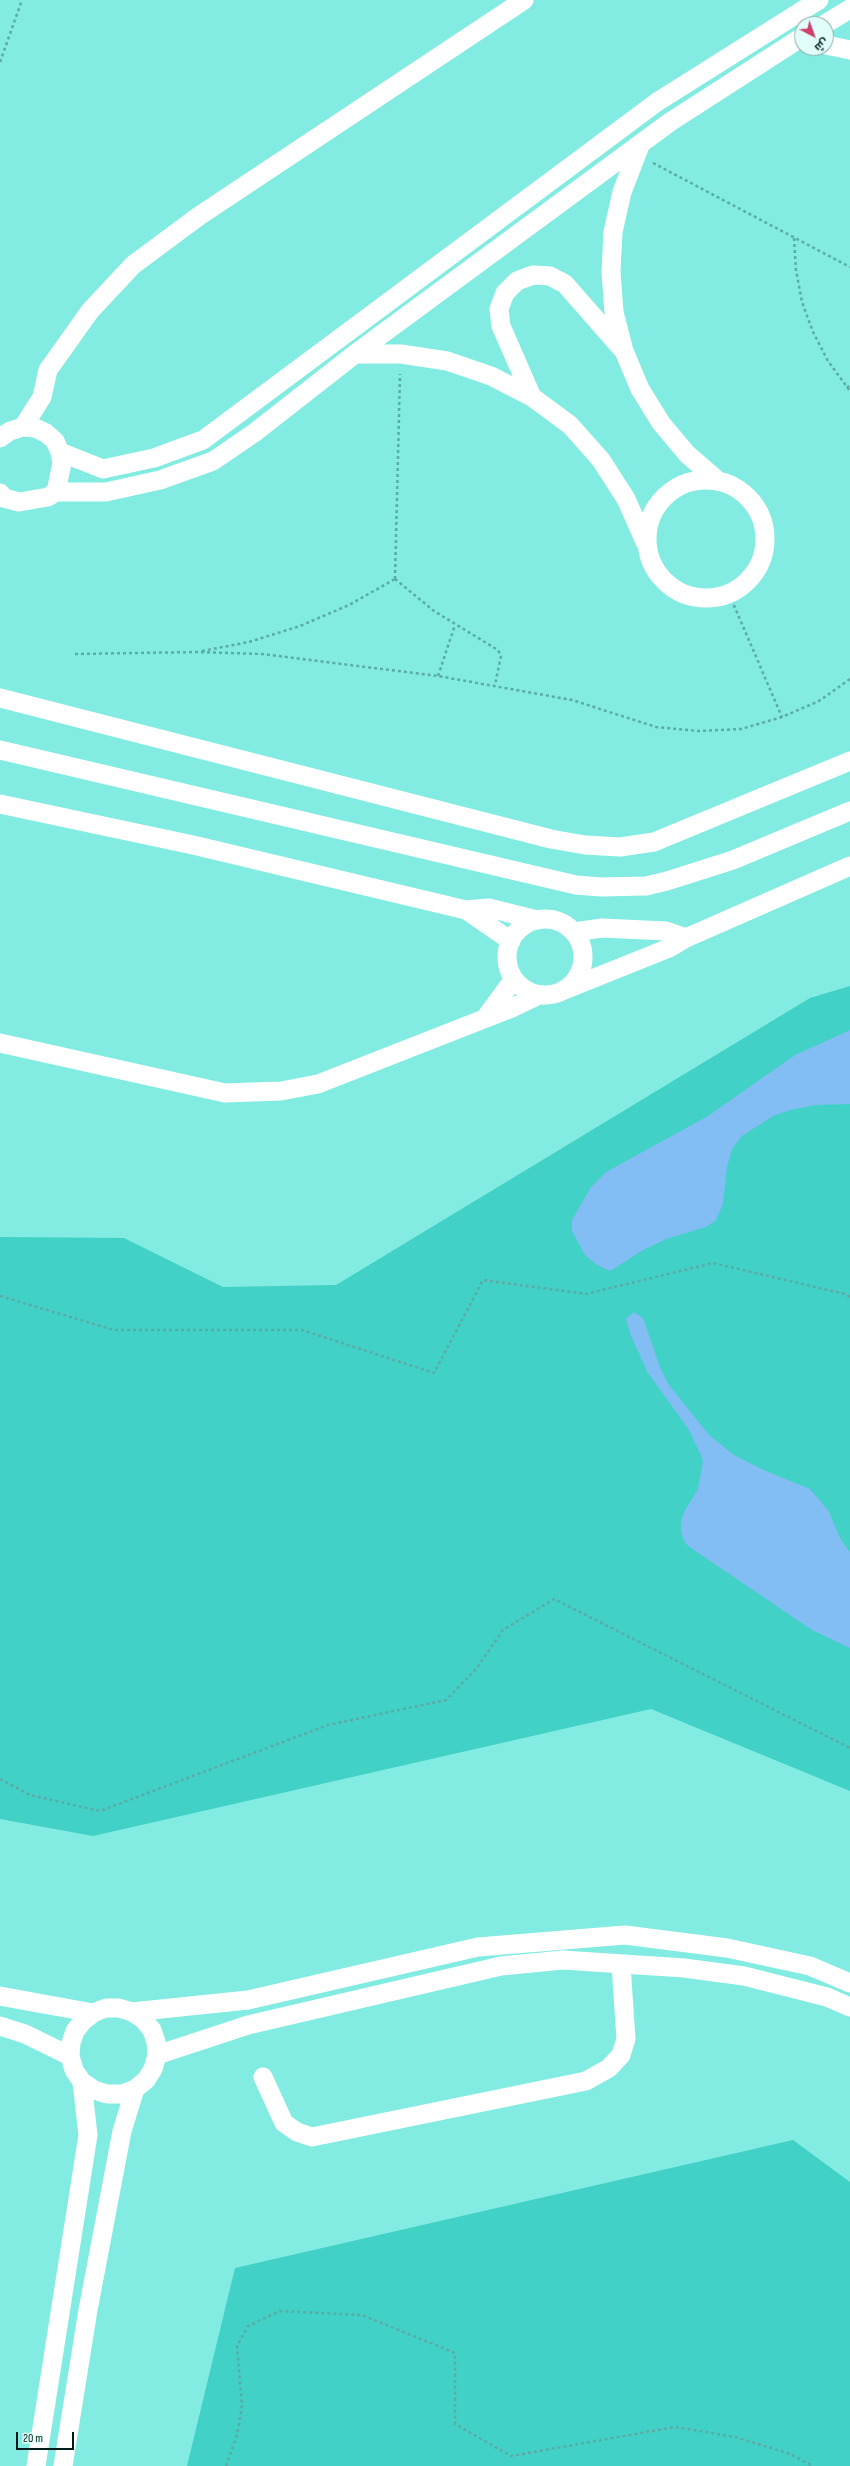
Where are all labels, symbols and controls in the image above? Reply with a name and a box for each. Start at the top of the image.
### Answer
north arrow [794,16,834,56]
text: ش [812,35,831,54]
scale bar [18,2424,76,2450]
text: 20 m [23,2431,43,2446]

